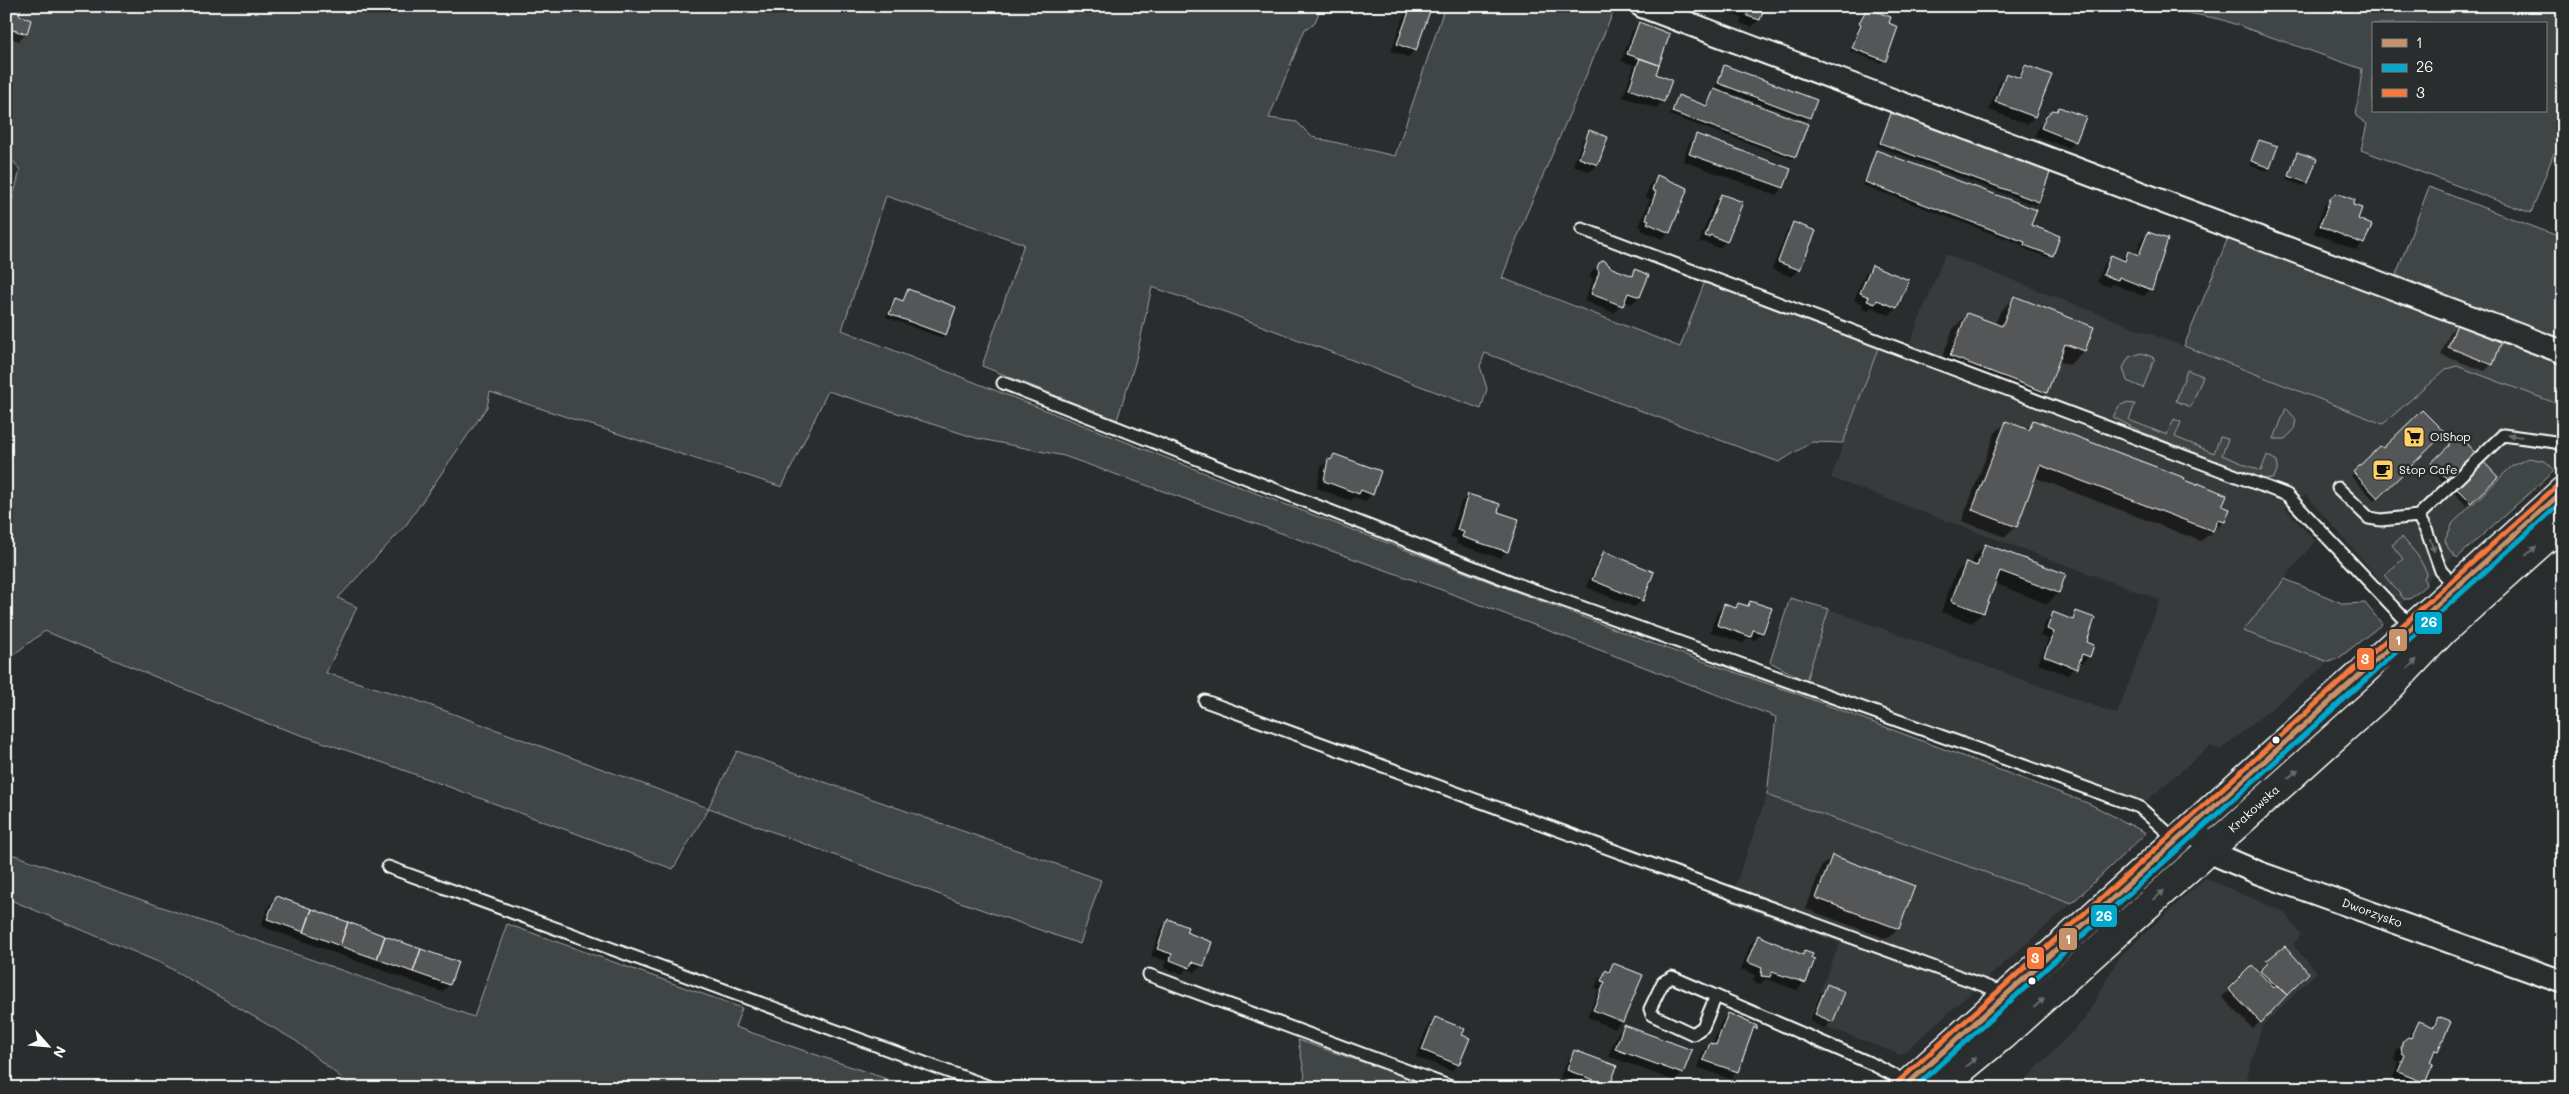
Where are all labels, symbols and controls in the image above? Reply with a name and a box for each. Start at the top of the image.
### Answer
legend [2372,22,2546,112]
text: 1 [2416,32,2423,52]
text: 26 [2416,56,2433,76]
text: 3 [2416,82,2425,102]
supermarket icon: O!Shop [2402,425,2426,449]
place label: O!Shop [2430,428,2471,444]
one-way arrow [2507,432,2523,440]
cafe icon: Stop Cafe [2371,458,2395,482]
place label: Stop Cafe [2399,461,2458,477]
one-way arrow [2428,538,2436,553]
one-way arrow [2524,545,2536,557]
line badge: 26 [2414,611,2443,635]
text: 26 [2421,612,2437,631]
line badge: 1 [2388,628,2408,652]
text: 1 [2395,630,2401,649]
line badge: 3 [2356,647,2375,671]
text: 3 [2361,649,2369,668]
one-way arrow [2406,658,2418,670]
unlabelled marker [2271,735,2281,745]
one-way arrow [2287,768,2299,780]
street label: Krakowska [2224,781,2282,835]
one-way arrow [2153,889,2166,900]
street label: Dworzysko [2340,894,2405,930]
line badge: 26 [2090,904,2118,928]
text: 26 [2096,906,2112,925]
line badge: 1 [2058,927,2078,951]
text: 1 [2065,929,2071,948]
line badge: 3 [2026,946,2045,970]
text: 3 [2031,948,2039,967]
unlabelled marker [2027,976,2037,986]
one-way arrow [2032,997,2044,1009]
north arrow [22,1022,72,1072]
text: N [49,1043,71,1061]
one-way arrow [1964,1056,1977,1067]

